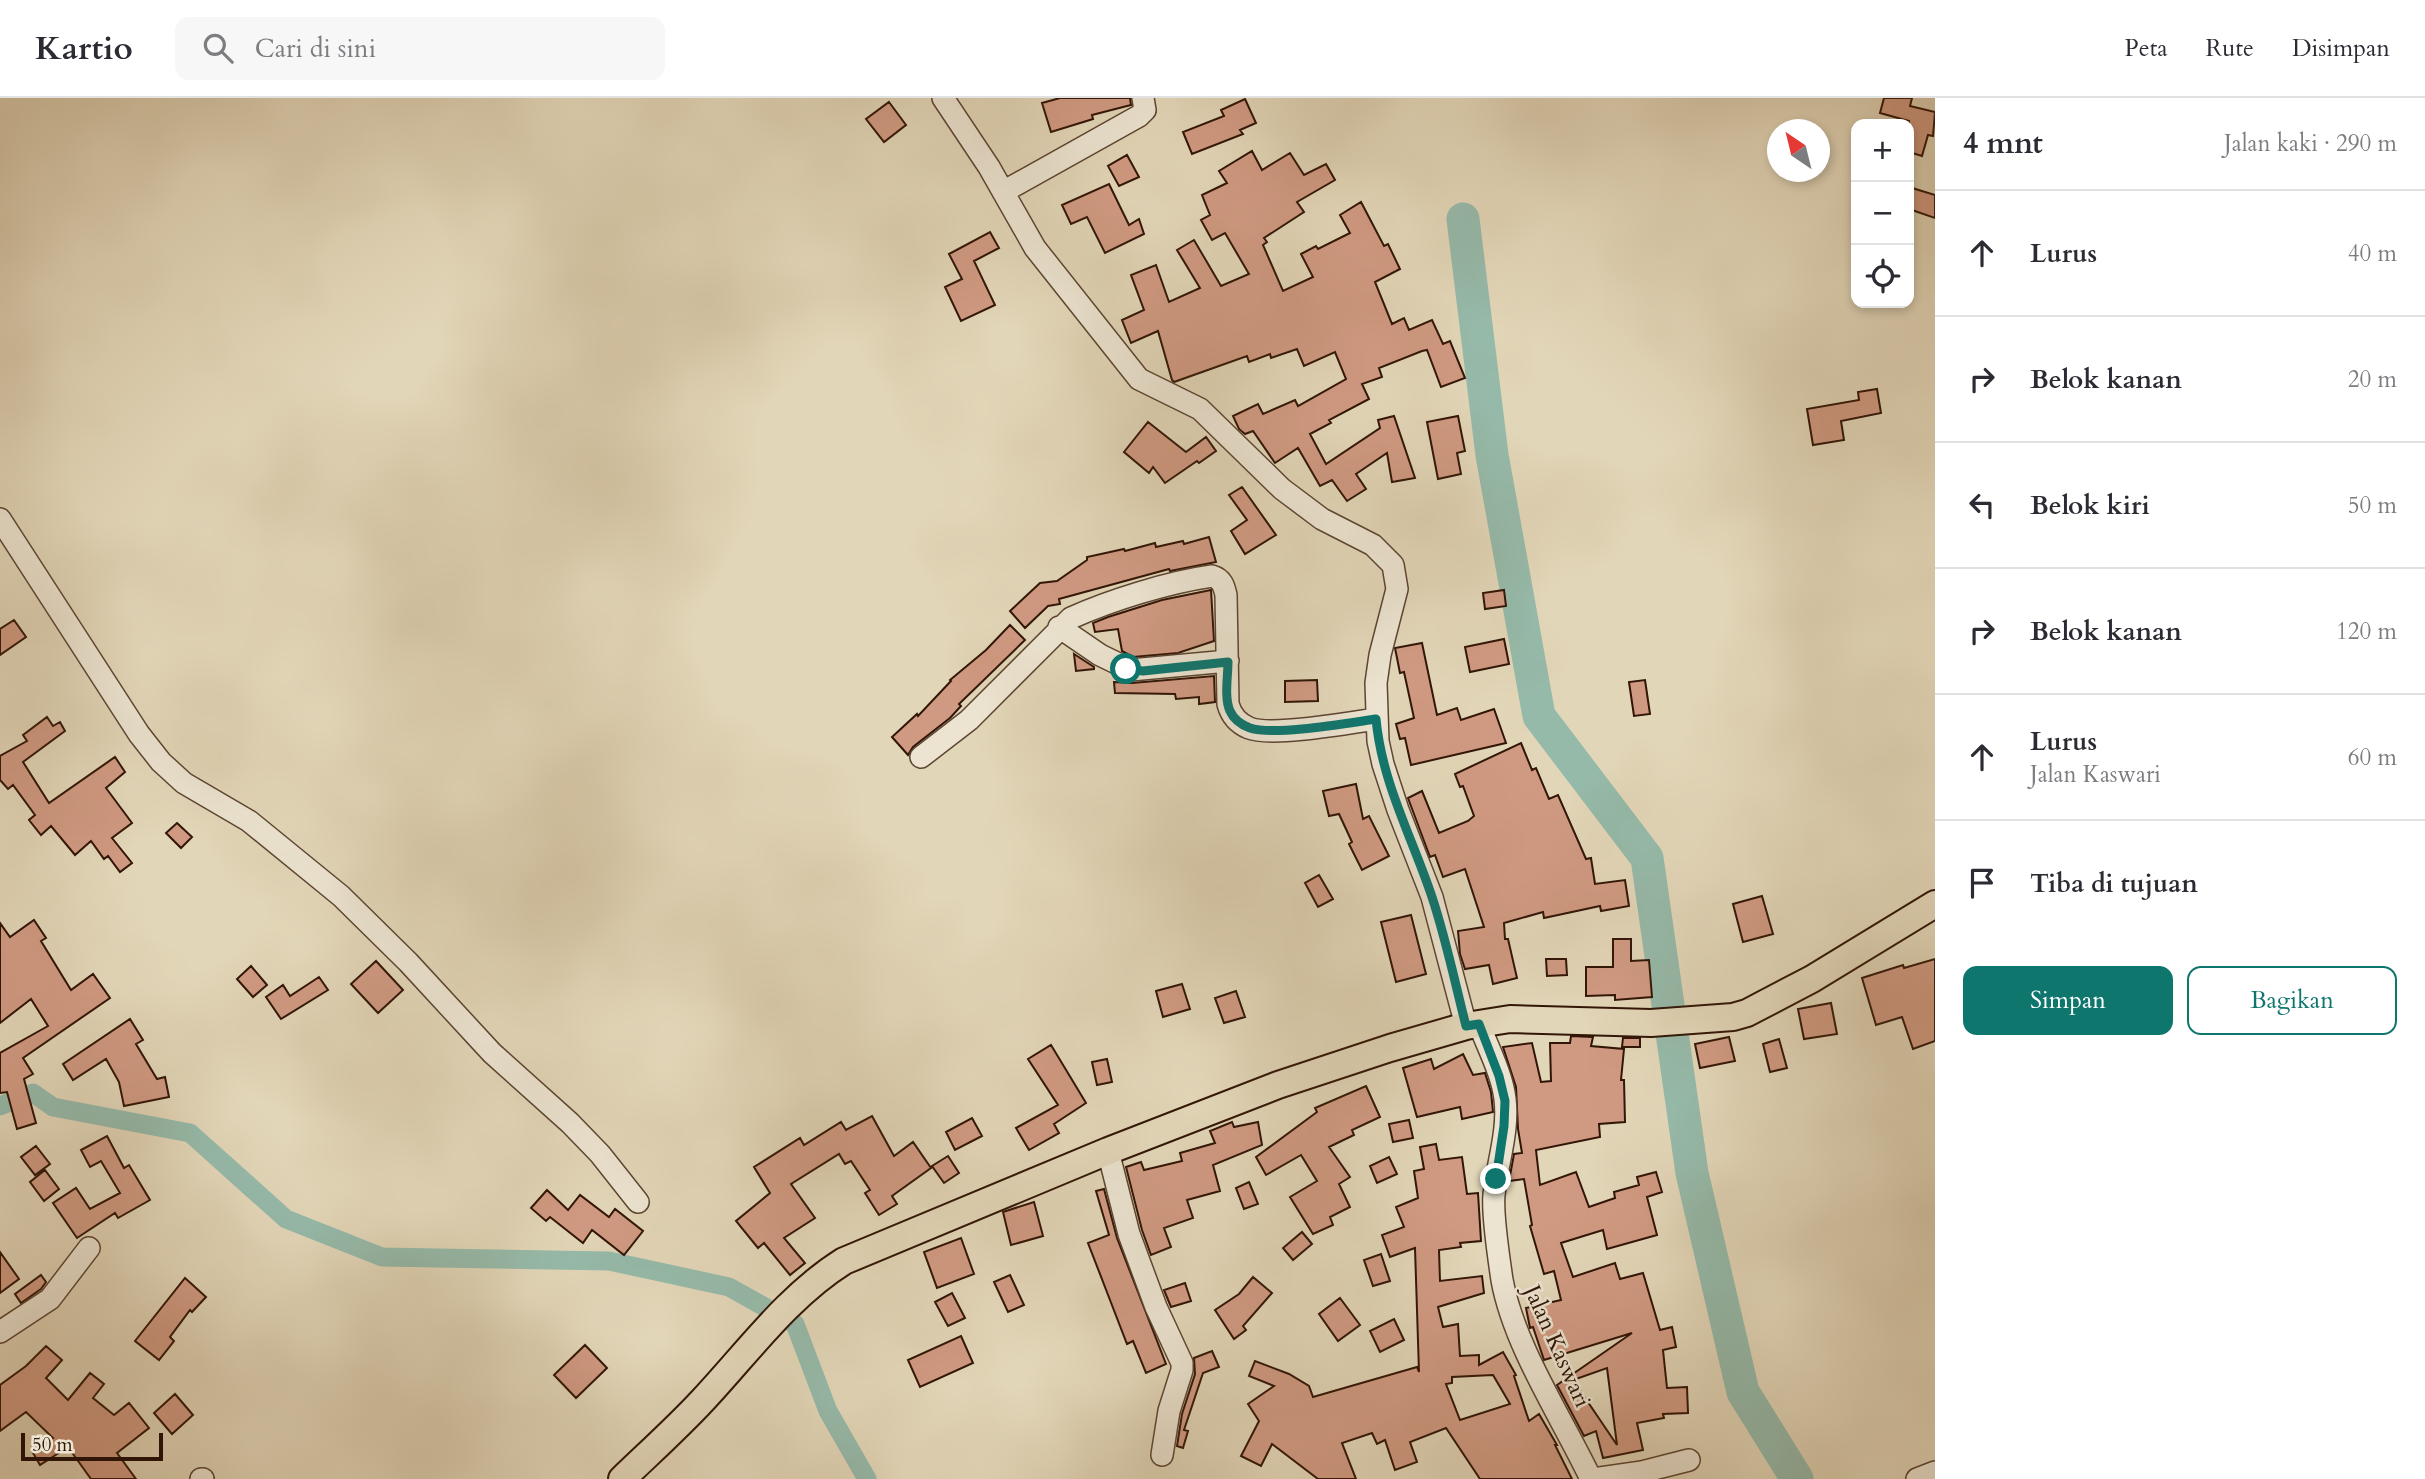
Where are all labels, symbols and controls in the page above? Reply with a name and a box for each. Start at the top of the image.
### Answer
search box [175,17,665,80]
text: Kartio [35,26,133,71]
icon: search [199,29,237,67]
text: Cari di sini [255,31,376,66]
text: Peta [2125,32,2168,65]
text: Rute [2206,32,2254,65]
text: Disimpan [2292,32,2390,65]
north arrow [1767,119,1830,182]
map controls [1851,119,1914,308]
button: + [1851,119,1914,182]
text: 4 mnt [1963,123,2043,164]
text: Jalan kaki · 290 m [2224,128,2397,159]
button: − [1851,182,1914,245]
icon: ahead [1963,234,2001,272]
text: Lurus [2030,236,2097,271]
text: 40 m [2348,238,2397,269]
button: locate [1851,245,1914,308]
icon: right [1963,360,2001,398]
text: Belok kanan [2030,362,2182,397]
text: 20 m [2348,364,2397,395]
icon: left [1963,486,2001,524]
text: Belok kiri [2030,488,2150,523]
text: 50 m [2348,490,2397,521]
icon: right [1963,612,2001,650]
text: Belok kanan [2030,614,2182,649]
text: 120 m [2336,616,2397,647]
route start [1110,653,1141,684]
text: Lurus [2030,724,2097,759]
icon: ahead [1963,738,2001,776]
text: 60 m [2348,742,2397,773]
text: Jalan Kaswari [2030,759,2161,790]
icon: arrive [1963,864,2001,902]
text: Tiba di tujuan [2030,866,2198,901]
button: Simpan [1963,966,2173,1035]
button: Bagikan [2187,966,2397,1035]
route end [1480,1163,1511,1194]
street label: Jalan Kaswari [1516,1277,1598,1412]
scale bar [21,1430,163,1462]
text: 50 m [32,1432,73,1458]

